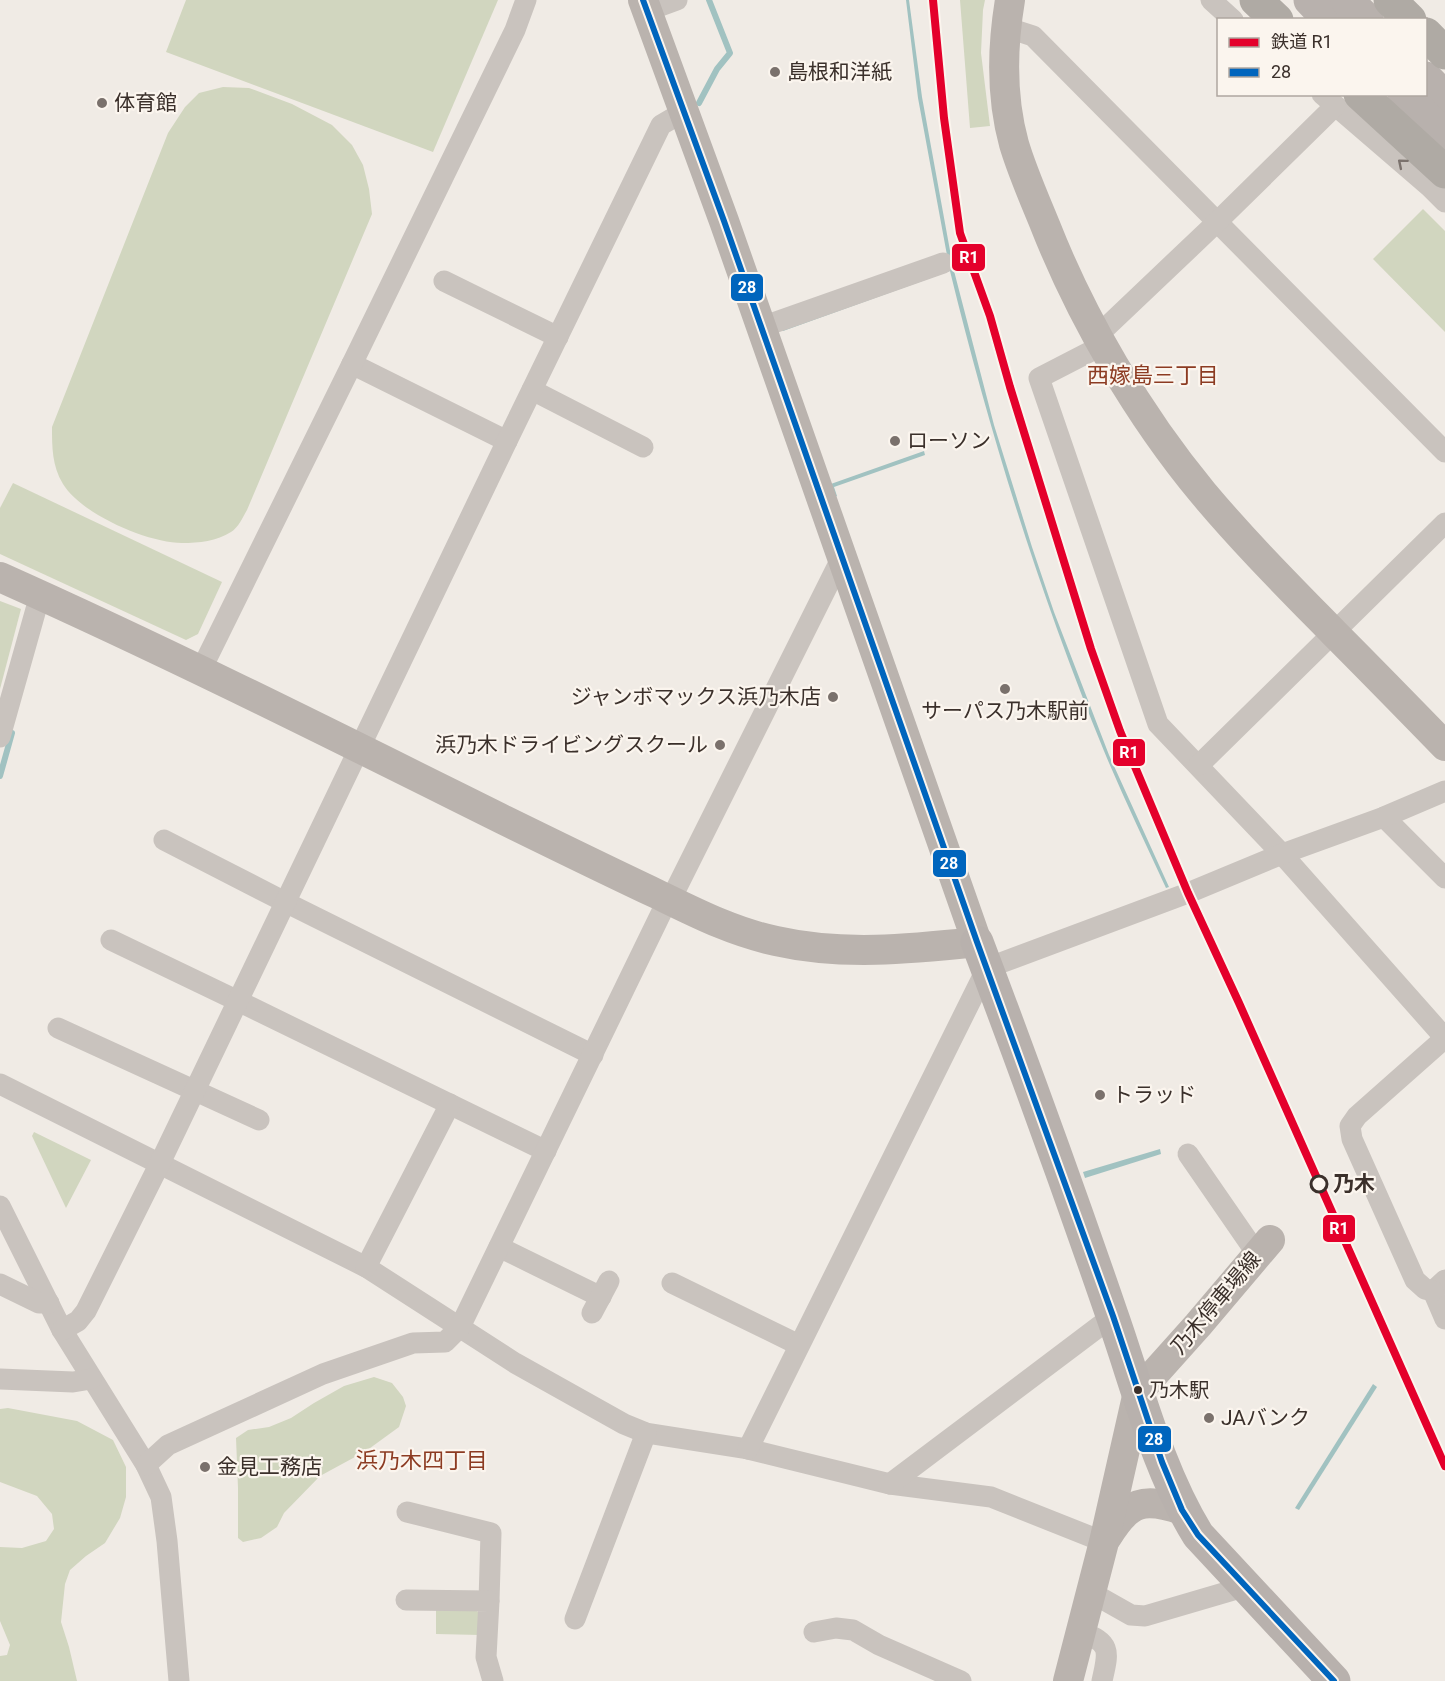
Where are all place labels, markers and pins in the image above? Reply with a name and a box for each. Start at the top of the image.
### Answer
place label: 島根和洋紙 [787,60,892,84]
marker: 島根和洋紙 [768,65,782,79]
place label: 体育館 [114,91,177,115]
marker: 体育館 [95,96,109,110]
place label: ローソン [907,429,991,453]
marker: ローソン [888,434,902,448]
marker: サーパス乃木駅前 [998,682,1012,696]
place label: ジャンボマックス浜乃木店 [571,685,821,709]
marker: ジャンボマックス浜乃木店 [826,690,840,704]
place label: サーパス乃木駅前 [921,699,1089,723]
place label: 浜乃木ドライビングスクール [435,733,708,757]
marker: 浜乃木ドライビングスクール [713,738,727,752]
place label: トラッド [1112,1083,1196,1107]
marker: トラッド [1093,1088,1107,1102]
place label: 乃木 [1333,1172,1375,1196]
marker: 乃木 [1310,1175,1328,1193]
place label: 乃木駅 [1149,1378,1209,1402]
marker: 乃木駅 [1132,1384,1144,1396]
place label: JAバンク [1221,1406,1310,1430]
marker: JAバンク [1202,1411,1216,1425]
place label: 金見工務店 [217,1455,322,1479]
marker: 金見工務店 [198,1460,212,1474]

